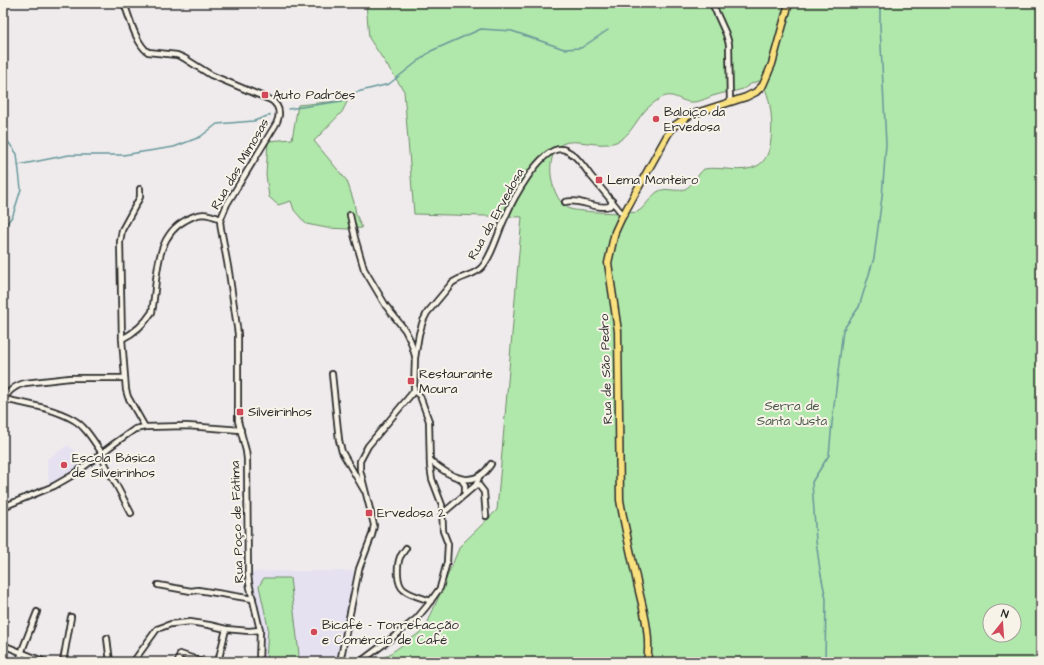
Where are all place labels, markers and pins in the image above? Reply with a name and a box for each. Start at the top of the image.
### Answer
place label: Auto Padrões [273,86,356,104]
marker: Auto Padrões [260,90,270,100]
place label: Baloiço da Ervedosa [664,103,726,136]
marker: Baloiço da Ervedosa [651,114,661,124]
place label: Lema Monteiro [607,171,699,189]
marker: Lema Monteiro [594,175,604,185]
place label: Restaurante Moura [419,365,493,398]
marker: Restaurante Moura [406,376,416,386]
place label: Silveirinhos [248,403,312,421]
marker: Silveirinhos [235,407,245,417]
place label: Escola Básica de Silveirinhos [72,449,155,482]
marker: Escola Básica de Silveirinhos [59,460,69,470]
place label: Ervedosa 2 [377,504,446,522]
marker: Ervedosa 2 [364,508,374,518]
place label: Bicafé - Torrefacção e Comércio de Café [322,616,459,649]
marker: Bicafé - Torrefacção e Comércio de Café [309,627,319,637]

